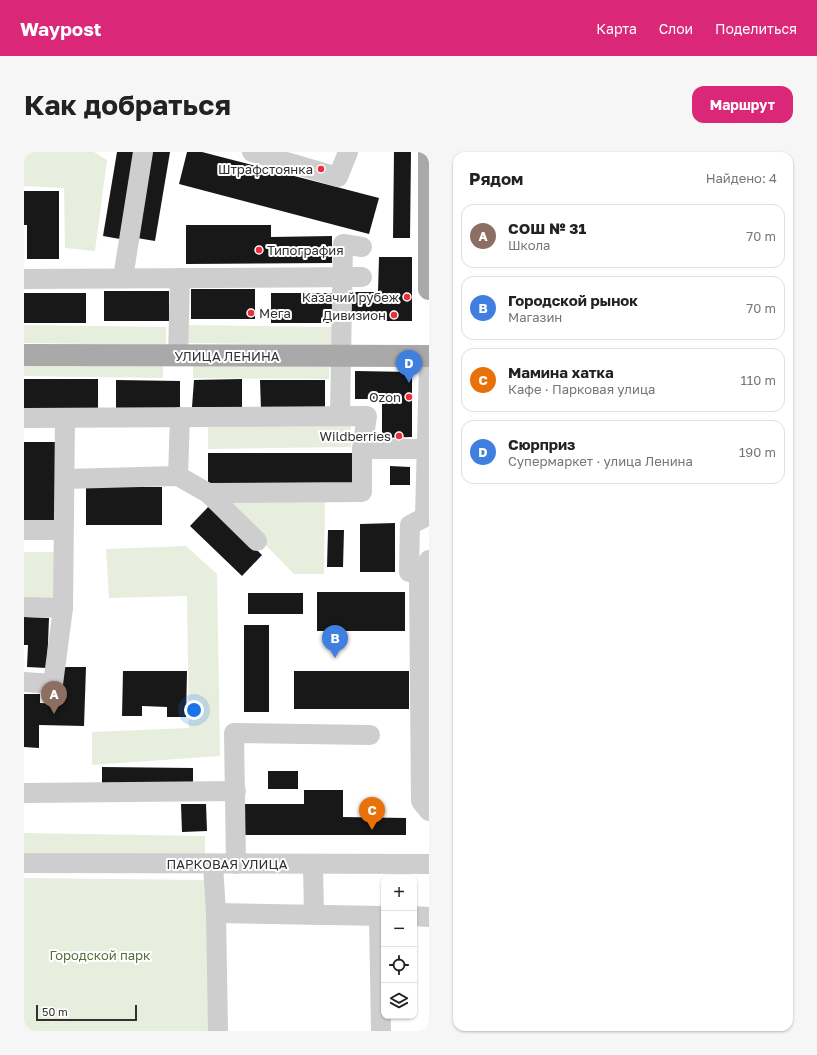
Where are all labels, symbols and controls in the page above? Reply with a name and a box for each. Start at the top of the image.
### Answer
text: Waypost [20,17,101,40]
text: Карта [596,20,637,37]
text: Слои [659,20,693,37]
text: Поделиться [715,20,797,37]
button: Маршрут [692,86,793,123]
text: Как добраться [24,88,231,121]
place label: Штрафстоянка [218,161,313,177]
marker: Штрафстоянка [316,164,326,174]
text: Рядом [469,168,523,189]
text: Найдено: 4 [706,170,777,186]
text: СОШ № 31 [508,219,586,237]
text: A [478,228,488,244]
text: 70 m [746,228,776,244]
text: Школа [508,237,550,253]
place label: Типография [267,242,344,258]
marker: Типография [254,245,264,255]
place label: Казачий рубеж [302,289,400,305]
text: Городской рынок [508,291,638,309]
marker: Казачий рубеж [402,292,412,302]
text: B [478,300,488,316]
text: 70 m [746,300,776,316]
place label: Мега [259,305,291,321]
place label: Дивизион [323,307,386,323]
marker: Мега [246,308,256,318]
text: Магазин [508,309,562,325]
marker: Дивизион [389,310,399,320]
street label: УЛИЦА ЛЕНИНА [175,348,280,364]
pin: D [396,350,422,383]
text: Мамина хатка [508,363,614,381]
text: C [478,372,488,388]
text: 110 m [741,372,776,388]
text: Кафе · Парковая улица [508,381,655,397]
place label: Ozon [369,389,401,405]
marker: Ozon [404,392,414,402]
place label: Wildberries [319,428,391,444]
marker: Wildberries [394,431,404,441]
text: Сюрприз [508,435,575,453]
text: D [478,444,488,460]
text: 190 m [739,444,776,460]
text: Супермаркет · улица Ленина [508,453,693,469]
pin: B [322,625,348,658]
pin: A [41,681,67,714]
your location [184,700,204,720]
pin: C [359,797,385,830]
street label: ПАРКОВАЯ УЛИЦА [167,856,288,872]
map controls [381,875,417,1019]
button: + [381,875,417,911]
button: − [381,911,417,947]
park label: Городской парк [49,947,151,963]
button: locate [381,947,417,983]
button: layers [381,983,417,1019]
scale bar [36,1003,137,1022]
text: 50 m [42,1005,68,1018]

